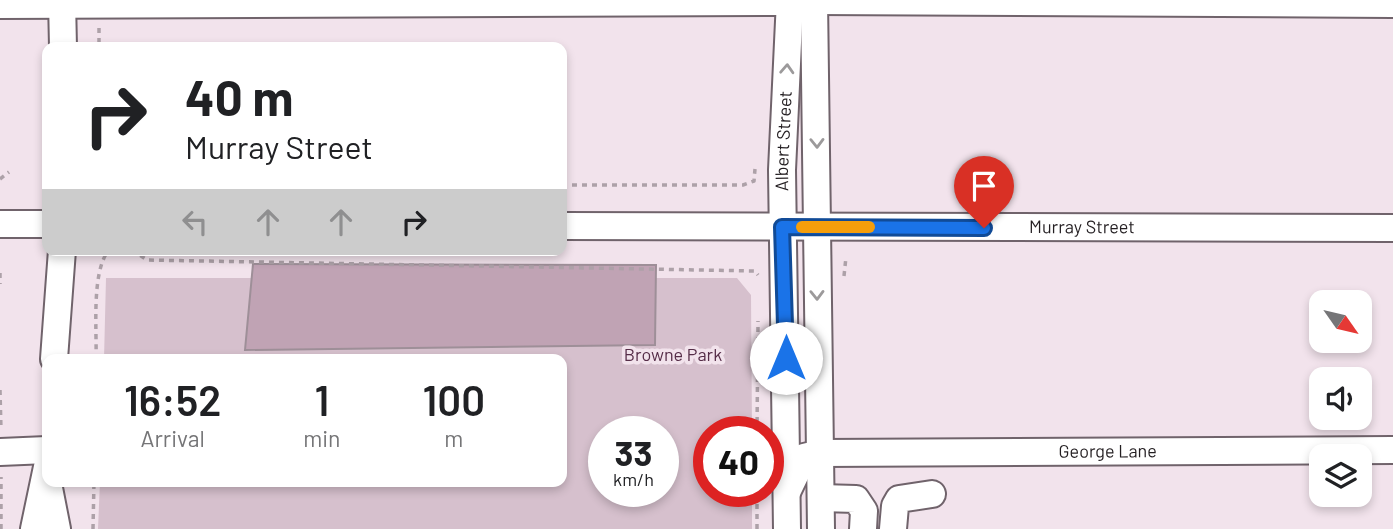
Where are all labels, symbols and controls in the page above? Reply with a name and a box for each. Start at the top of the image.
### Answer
one-way arrow [779,63,794,74]
text: 40 m [185,67,293,126]
icon: right [70,70,161,161]
street label: Albert Street [770,90,796,191]
text: Murray Street [185,127,373,165]
one-way arrow [809,138,824,149]
pin [954,156,1014,228]
icon: arrive [965,167,1003,205]
icon: left [176,203,214,241]
icon: ahead [249,203,287,241]
icon: ahead [322,203,360,241]
icon: right [395,203,433,241]
street label: Murray Street [1029,215,1135,237]
one-way arrow [809,290,825,301]
north arrow [1309,290,1372,354]
map controls [1309,290,1372,507]
position arrow [749,321,823,395]
park label: Browne Park [624,343,722,365]
button: sound [1309,367,1372,430]
text: 16:52 [124,374,221,424]
text: 1 [314,374,329,424]
text: 100 [422,374,485,424]
speed limit sign: 40 [693,416,784,507]
text: Arrival [140,424,205,452]
text: min [303,424,341,452]
text: m [444,424,463,452]
text: 33 [615,431,652,473]
street label: George Lane [1058,439,1157,462]
button: layers [1309,444,1372,507]
text: km/h [613,468,654,490]

